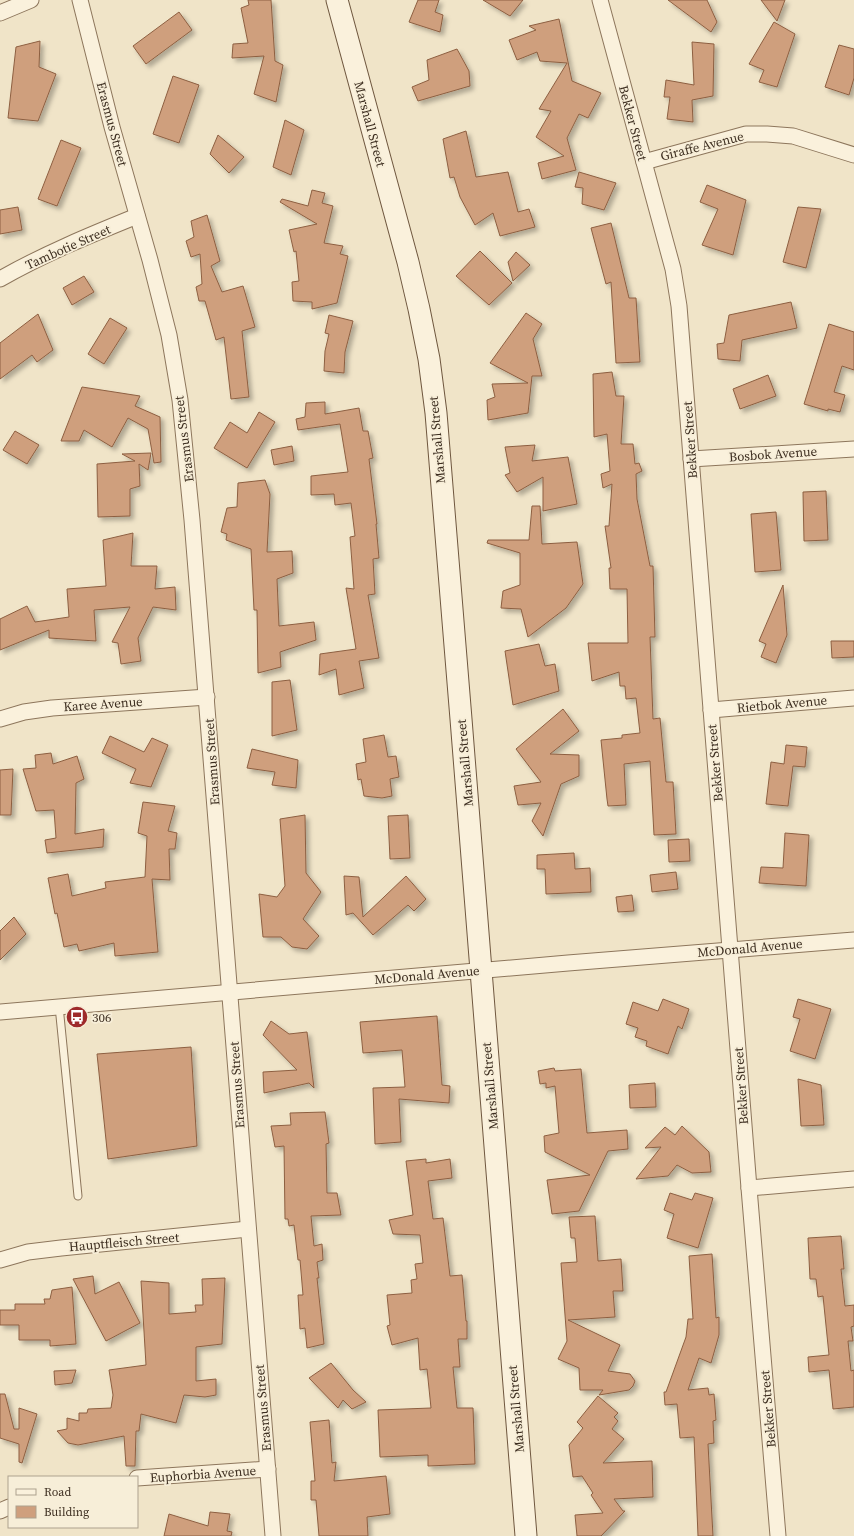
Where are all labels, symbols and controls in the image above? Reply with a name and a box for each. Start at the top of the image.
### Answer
street label: Marshall Street [350,79,390,169]
street label: Erasmus Street [93,80,132,169]
street label: Bekker Street [615,83,651,163]
street label: Giraffe Avenue [659,127,746,165]
street label: Tambotie Street [23,220,114,273]
street label: Erasmus Street [170,394,198,483]
street label: Marshall Street [425,395,449,484]
street label: Bekker Street [679,400,701,479]
street label: Bosbok Avenue [728,442,818,466]
street label: Rietbok Avenue [736,692,828,716]
street label: Karee Avenue [63,693,144,715]
street label: Erasmus Street [200,717,224,806]
street label: Marshall Street [453,718,477,807]
street label: Bekker Street [703,723,727,802]
street label: McDonald Avenue [697,935,804,961]
street label: McDonald Avenue [374,962,481,988]
bus stop icon: 306 [64,1004,90,1030]
place label: 306 [92,1009,112,1026]
street label: Erasmus Street [225,1040,249,1129]
street label: Marshall Street [478,1041,502,1130]
street label: Bekker Street [730,1046,752,1125]
street label: Hauptfleisch Street [68,1229,181,1255]
street label: Erasmus Street [251,1363,275,1452]
street label: Marshall Street [504,1364,528,1453]
street label: Bekker Street [756,1369,780,1448]
street label: Euphorbia Avenue [149,1462,257,1486]
legend [8,1476,138,1528]
text: Road [44,1484,71,1500]
text: Building [44,1504,89,1520]

